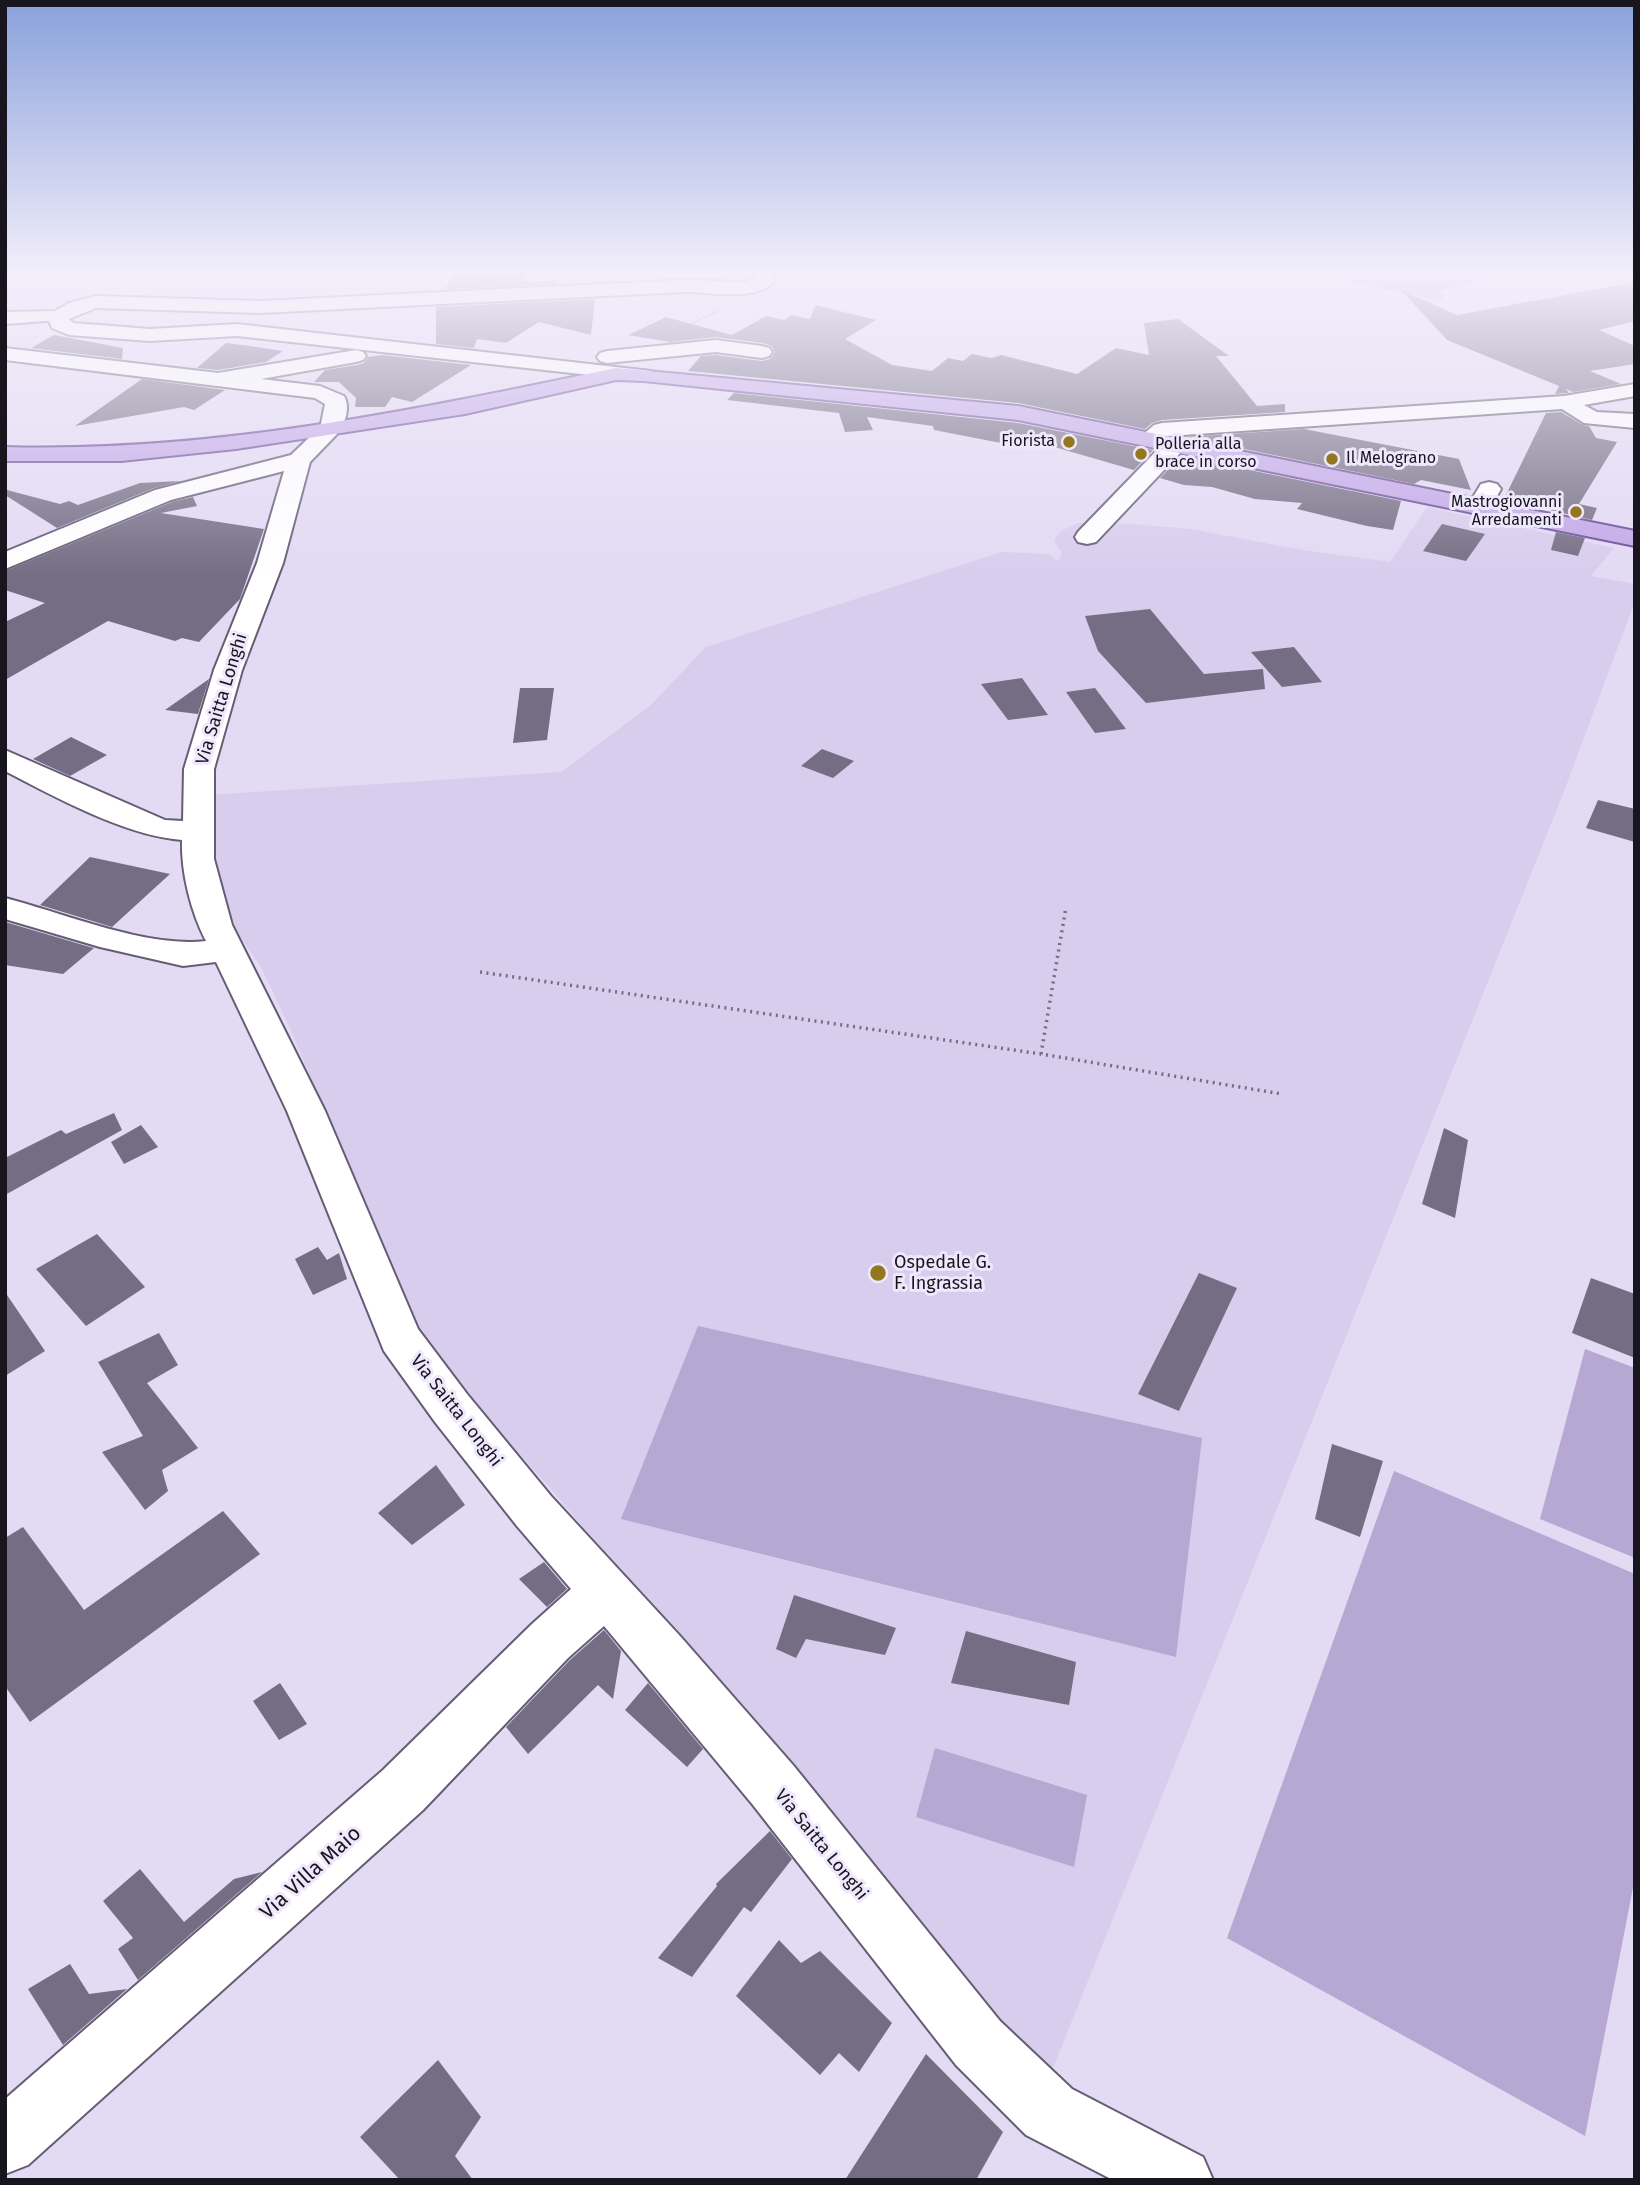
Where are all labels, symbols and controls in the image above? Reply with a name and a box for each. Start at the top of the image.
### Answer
place label: Fiorista [1001,432,1055,452]
marker: Fiorista [1061,434,1077,450]
place label: Polleria alla brace in corso [1155,435,1257,473]
marker: Polleria alla brace in corso [1133,446,1149,462]
place label: Il Melograno [1346,449,1436,469]
marker: Il Melograno [1324,451,1340,467]
place label: Mastrogiovanni Arredamenti [1451,493,1562,531]
marker: Mastrogiovanni Arredamenti [1568,504,1584,520]
street label: Via Saitta Longhi [192,631,252,767]
place label: Ospedale G. F. Ingrassia [894,1252,991,1294]
marker: Ospedale G. F. Ingrassia [868,1263,888,1283]
street label: Via Saitta Longhi [406,1351,506,1471]
street label: Via Saitta Longhi [770,1785,872,1905]
street label: Via Villa Maio [255,1821,367,1925]

